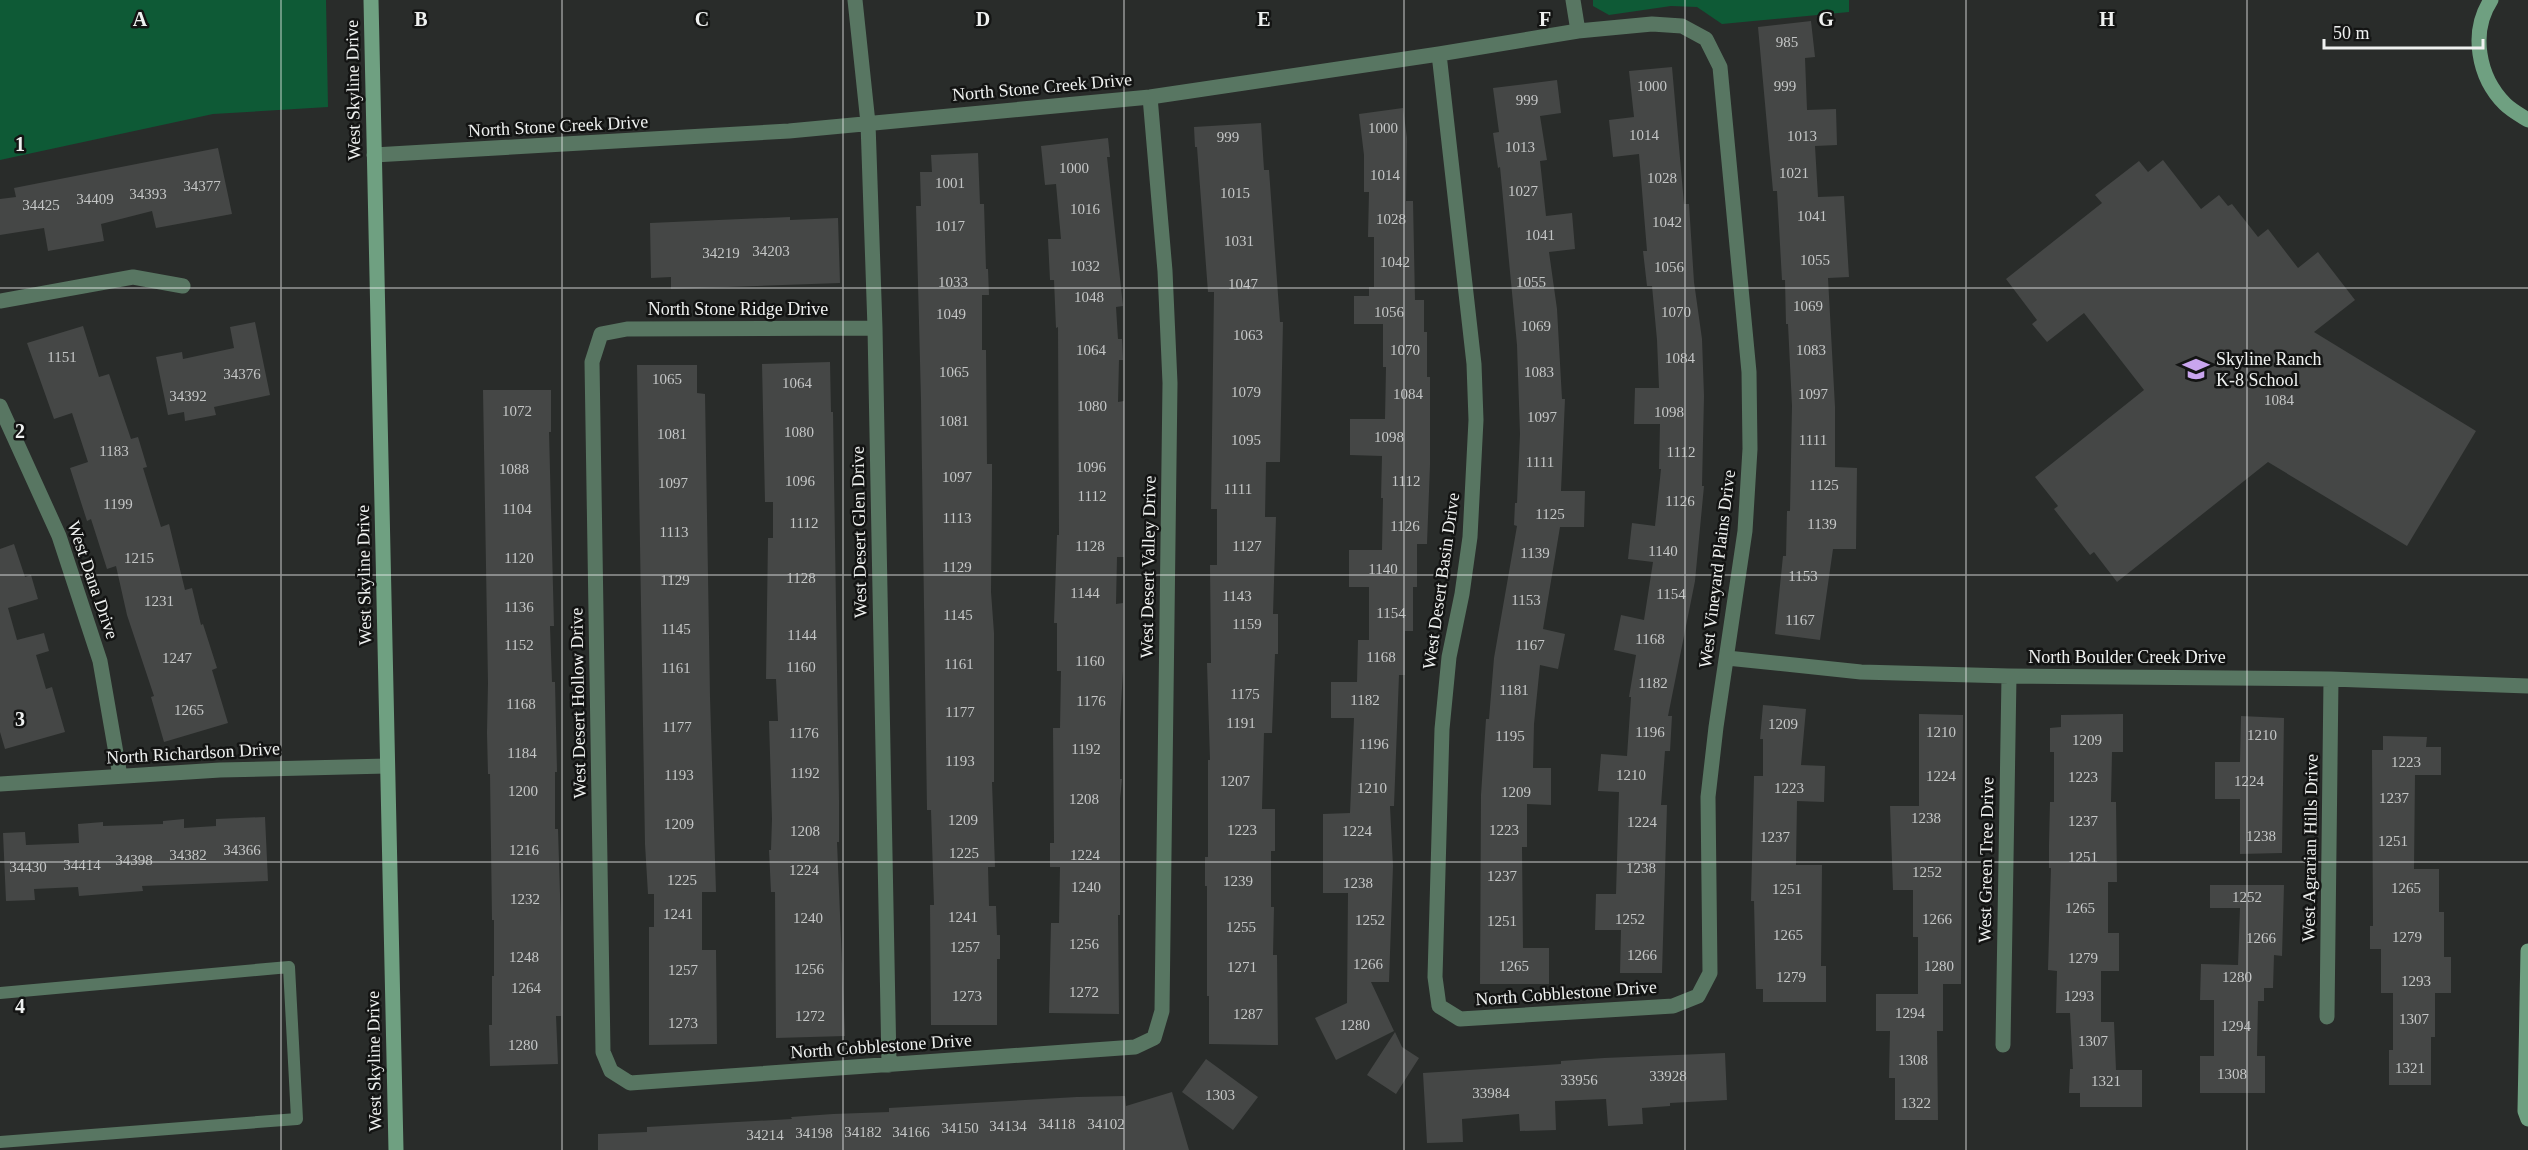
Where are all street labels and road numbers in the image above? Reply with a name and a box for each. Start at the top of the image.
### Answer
street label: West Skyline Drive [342,20,364,160]
street label: North Stone Creek Drive [951,69,1133,105]
street label: North Stone Creek Drive [467,111,649,141]
street label: North Stone Ridge Drive [648,299,828,319]
street label: West Desert Glen Drive [848,446,870,618]
street label: West Vineyard Plains Drive [1695,469,1739,669]
street label: West Desert Valley Drive [1136,476,1160,658]
street label: West Desert Basin Drive [1419,491,1463,671]
street label: West Skyline Drive [353,505,375,645]
street label: West Dana Drive [63,518,123,642]
street label: West Desert Hollow Drive [566,607,590,799]
street label: North Boulder Creek Drive [2028,647,2226,667]
street label: North Richardson Drive [106,738,280,768]
street label: West Agrarian Hills Drive [2298,754,2322,942]
street label: West Green Tree Drive [1975,777,1997,943]
street label: North Cobblestone Drive [1475,977,1657,1009]
street label: West Skyline Drive [363,991,385,1131]
street label: North Cobblestone Drive [790,1030,972,1062]

